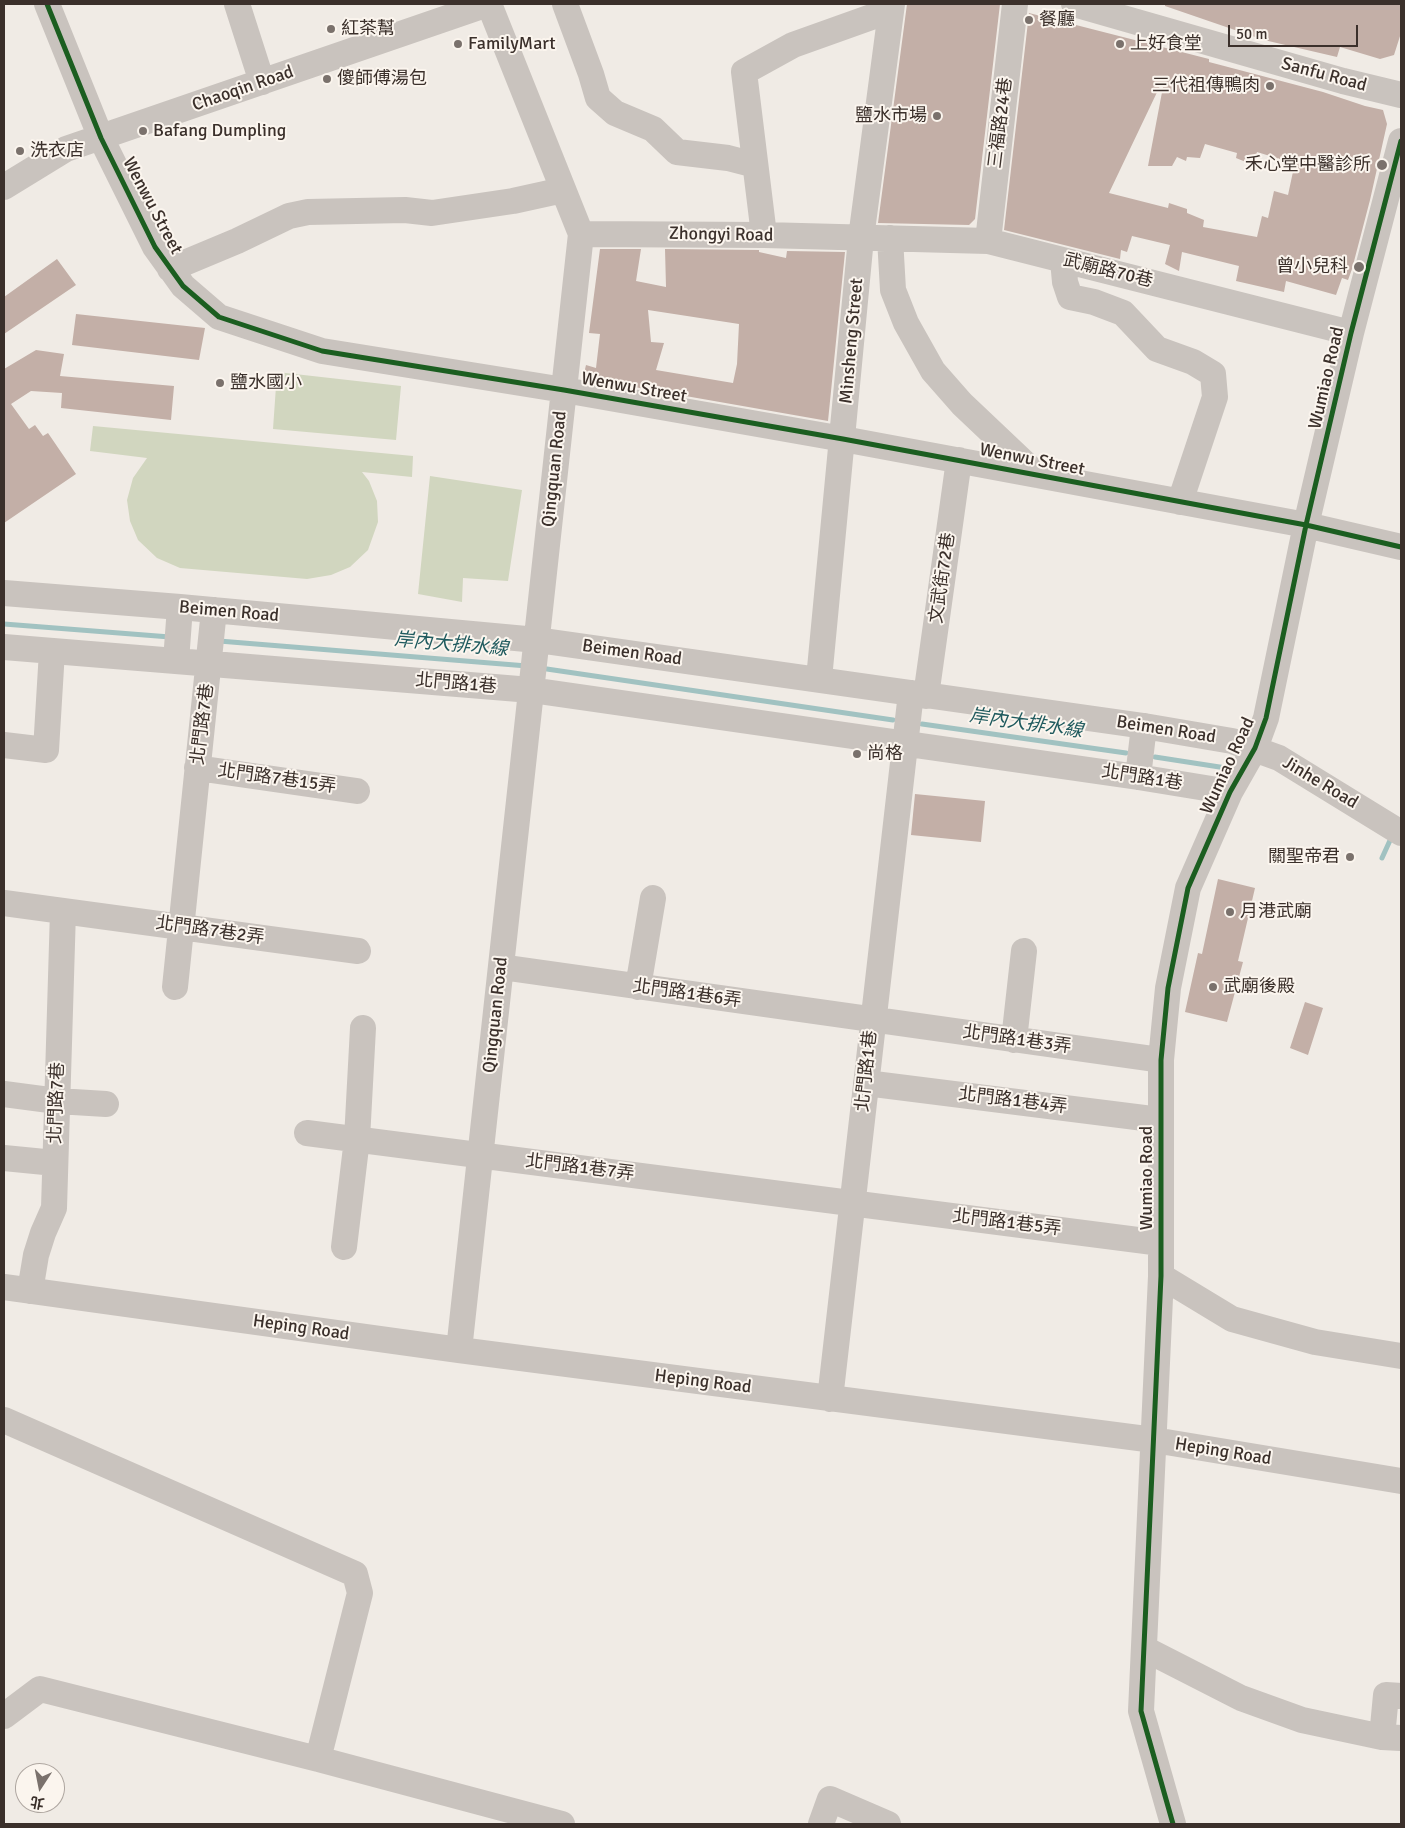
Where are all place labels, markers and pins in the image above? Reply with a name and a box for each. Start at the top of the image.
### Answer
place label: 餐廳 [1039,9,1075,31]
marker: 餐廳 [1023,14,1035,26]
place label: 紅茶幫 [341,18,395,40]
marker: 紅茶幫 [325,23,337,35]
place label: FamilyMart [468,33,556,55]
place label: 上好食堂 [1130,33,1202,55]
marker: FamilyMart [452,38,464,50]
marker: 上好食堂 [1114,38,1126,50]
place label: 傻師傅湯包 [337,68,427,90]
marker: 傻師傅湯包 [321,73,333,85]
place label: 三代祖傳鴨肉 [1152,75,1260,97]
marker: 三代祖傳鴨肉 [1264,80,1276,92]
place label: 鹽水市場 [855,105,927,127]
marker: 鹽水市場 [931,110,943,122]
place label: Bafang Dumpling [153,120,286,142]
marker: Bafang Dumpling [137,125,149,137]
place label: 洗衣店 [30,140,84,162]
marker: 洗衣店 [14,145,26,157]
place label: 禾心堂中醫診所 [1245,154,1371,176]
marker: 禾心堂中醫診所 [1375,158,1389,172]
place label: 曾小兒科 [1276,256,1348,278]
marker: 曾小兒科 [1352,260,1366,274]
place label: 鹽水國小 [230,372,302,394]
marker: 鹽水國小 [214,377,226,389]
place label: 尚格 [867,743,903,765]
marker: 尚格 [851,748,863,760]
place label: 關聖帝君 [1268,846,1340,868]
marker: 關聖帝君 [1344,851,1356,863]
place label: 月港武廟 [1240,901,1312,923]
marker: 月港武廟 [1224,906,1236,918]
place label: 武廟後殿 [1223,976,1295,998]
marker: 武廟後殿 [1207,981,1219,993]

